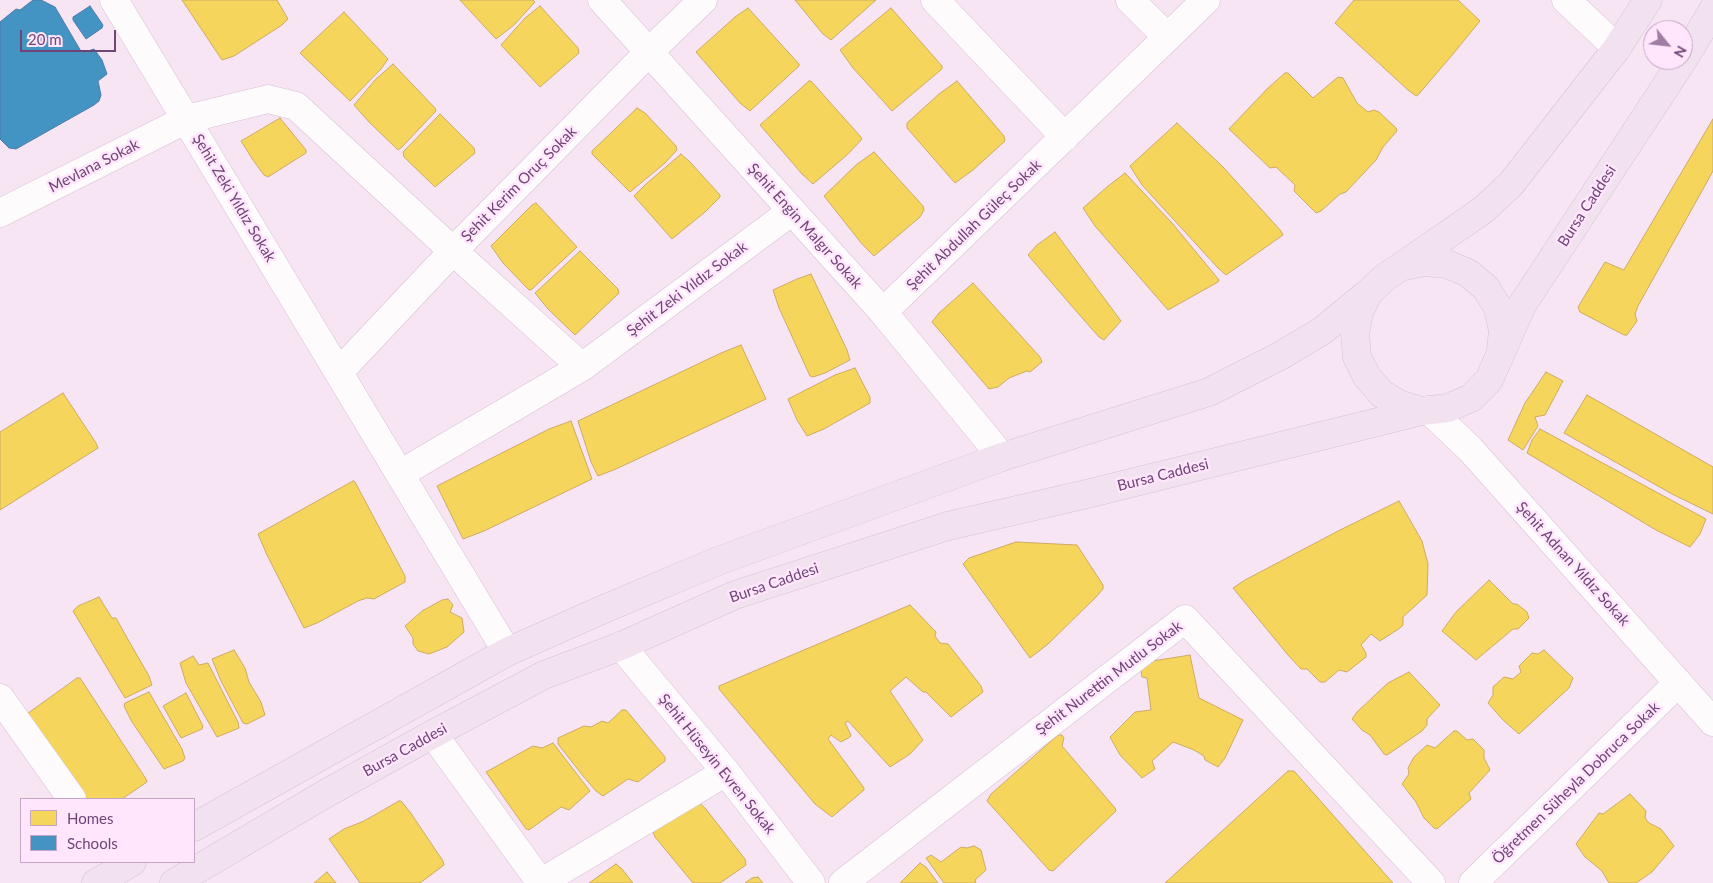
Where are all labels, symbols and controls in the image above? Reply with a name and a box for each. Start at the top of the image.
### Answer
scale bar [22,20,119,52]
north arrow [1643,20,1693,70]
text: 20 m [28,30,62,48]
text: N [1671,43,1691,61]
street label: Şehit Kerim Oruç Sokak [458,123,580,245]
street label: Şehit Zeki Yıldız Sokak [189,131,279,265]
street label: Mevlana Sokak [46,135,142,197]
street label: Şehit Abdullah Güleç Sokak [903,156,1045,294]
street label: Şehit Engin Malgır Sokak [744,160,866,292]
street label: Bursa Caddesi [1554,162,1620,250]
street label: Şehit Zeki Yıldız Sokak [623,238,751,340]
street label: Bursa Caddesi [1116,455,1210,495]
street label: Şehit Adnan Yıldız Sokak [1513,498,1633,630]
street label: Bursa Caddesi [727,559,821,607]
street label: Şehit Nurettin Mutlu Sokak [1032,617,1186,739]
street label: Şehit Hüseyin Evren Sokak [655,690,779,838]
street label: Öğretmen Süheyla Dobruca Sokak [1489,698,1663,868]
street label: Bursa Caddesi [360,719,450,781]
legend [20,798,195,863]
text: Homes [67,809,113,827]
text: Schools [67,834,118,852]

